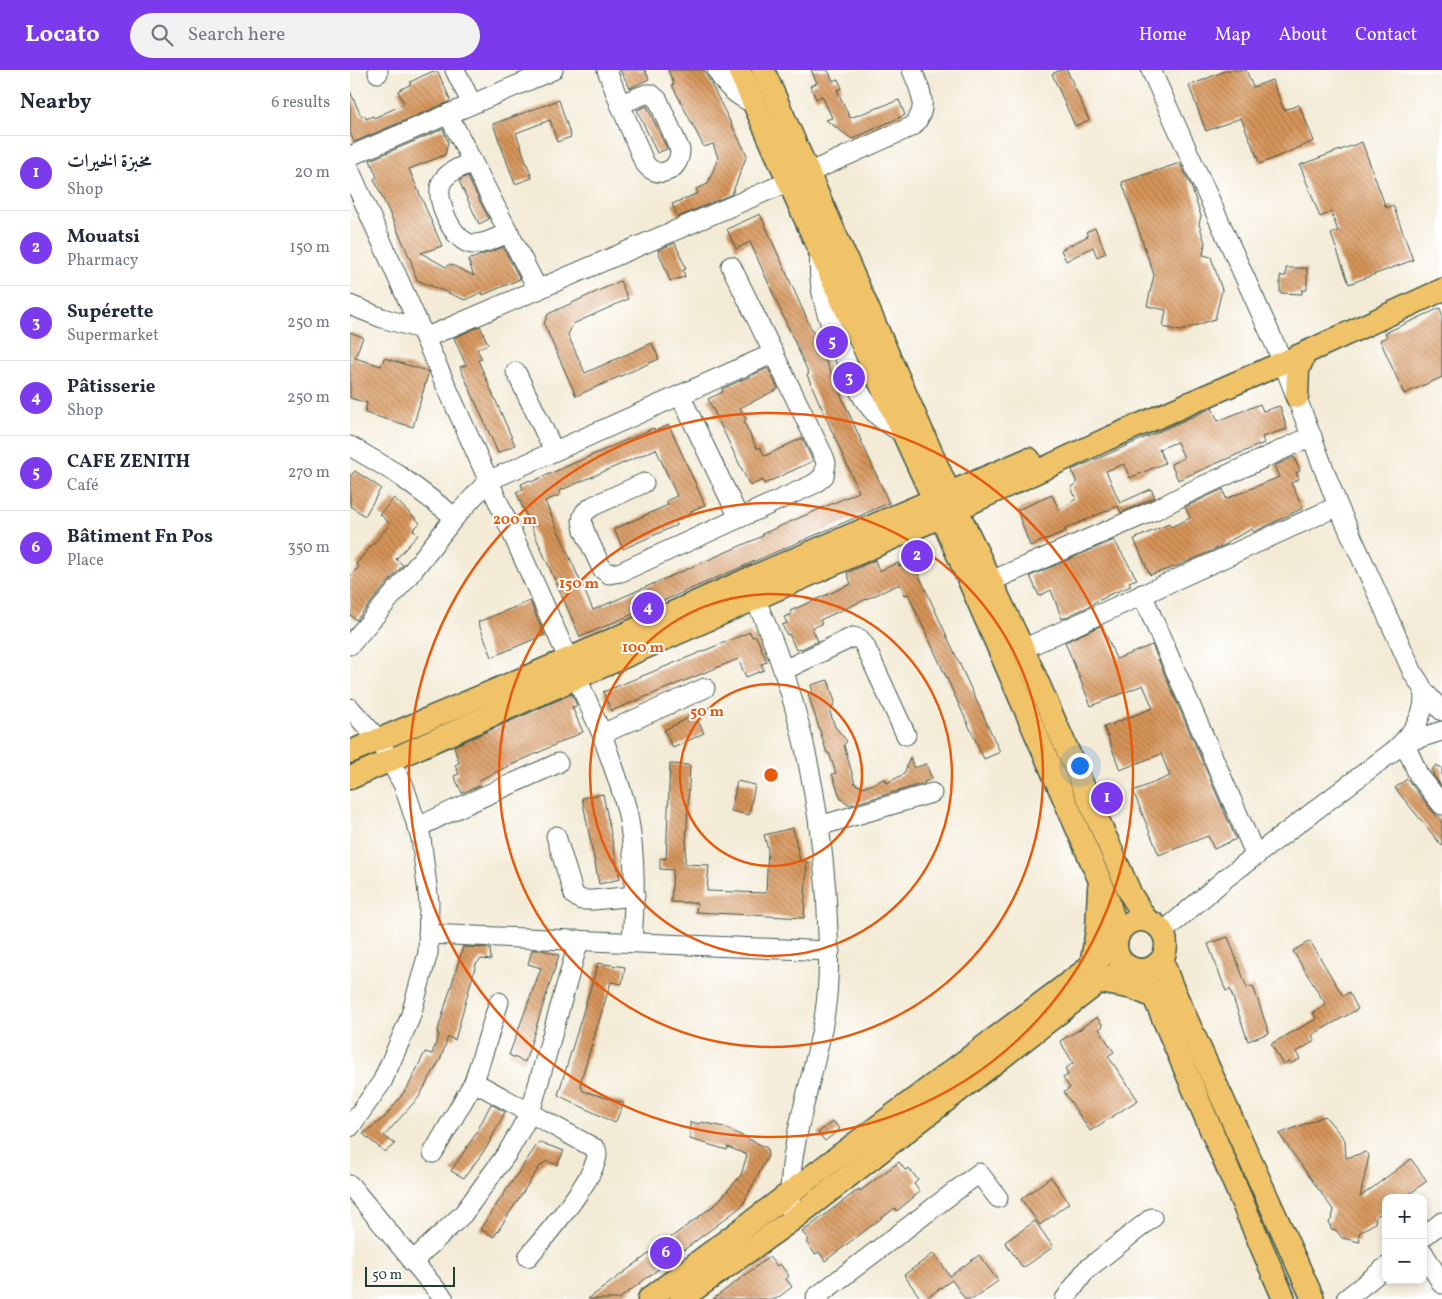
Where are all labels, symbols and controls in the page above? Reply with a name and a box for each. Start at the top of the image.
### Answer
search box [130,13,480,58]
text: Locato [25,18,100,52]
icon: search [148,21,176,49]
text: Search here [188,22,285,48]
text: Home [1139,23,1187,48]
text: Map [1215,23,1251,48]
text: About [1279,23,1327,48]
text: Contact [1355,23,1417,48]
text: Nearby [20,88,91,117]
text: 6 results [271,92,330,114]
text: مخبزة الخيرات [67,149,152,175]
text: 1 [33,162,39,184]
text: 20 m [295,162,330,184]
text: Shop [67,179,103,201]
text: Mouatsi [67,224,140,250]
text: 2 [32,237,40,259]
text: 150 m [289,237,330,259]
text: Pharmacy [67,250,138,272]
text: Supérette [67,299,153,325]
text: 3 [32,312,40,334]
text: 250 m [287,312,330,334]
pin: 5 [816,323,848,361]
text: Supermarket [67,325,159,347]
pin: 3 [833,359,865,397]
text: Pâtisserie [67,374,156,400]
text: 4 [31,387,41,409]
text: 250 m [287,387,330,409]
text: Shop [67,400,103,422]
text: CAFE ZENITH [67,449,190,475]
text: 5 [32,462,40,484]
text: 270 m [288,462,330,484]
text: Café [67,475,98,497]
text: 200 m [493,510,537,531]
text: Bâtiment Fn Pos [67,524,213,550]
text: 6 [32,537,40,559]
text: 350 m [287,537,330,559]
pin: 2 [901,537,933,575]
text: Place [67,550,104,572]
text: 150 m [559,574,599,595]
pin: 4 [632,589,664,627]
text: 100 m [622,638,665,659]
text: 50 m [690,702,724,723]
your location [1067,753,1093,779]
centre of rings [762,766,780,784]
pin: 1 [1091,779,1123,817]
map controls [1382,1194,1427,1284]
button: + [1382,1194,1427,1239]
pin: 6 [650,1234,682,1272]
button: − [1382,1239,1427,1284]
scale bar [365,1264,455,1287]
text: 50 m [372,1266,402,1285]

